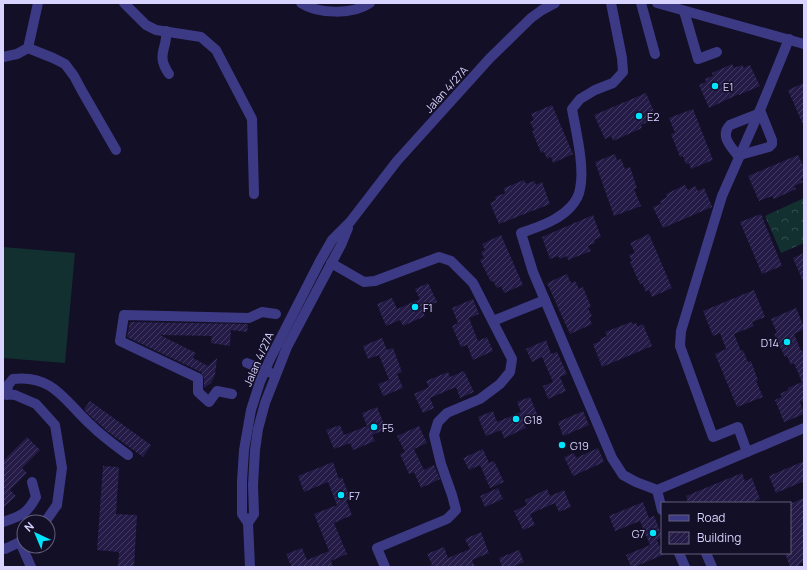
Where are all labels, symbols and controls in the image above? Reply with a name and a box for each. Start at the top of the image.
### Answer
street label: Jalan 4/27A [421,63,471,115]
place label: E1 [723,79,734,94]
marker: E1 [710,81,720,91]
place label: E2 [647,109,660,124]
marker: E2 [634,111,644,121]
place label: F1 [423,300,433,315]
marker: F1 [410,302,420,312]
street label: Jalan 4/27A [239,330,277,388]
place label: D14 [761,335,779,350]
marker: D14 [782,337,792,347]
place label: G18 [524,412,542,427]
marker: G18 [511,414,521,424]
place label: F5 [382,420,394,435]
marker: F5 [369,422,379,432]
place label: G19 [570,438,589,453]
marker: G19 [557,440,567,450]
place label: F7 [349,488,360,503]
marker: F7 [336,490,346,500]
legend [661,502,791,554]
text: Road [697,509,725,526]
north arrow [16,514,56,554]
text: N [21,518,37,535]
place label: G7 [632,526,645,541]
marker: G7 [648,528,658,538]
text: Building [697,529,741,546]

